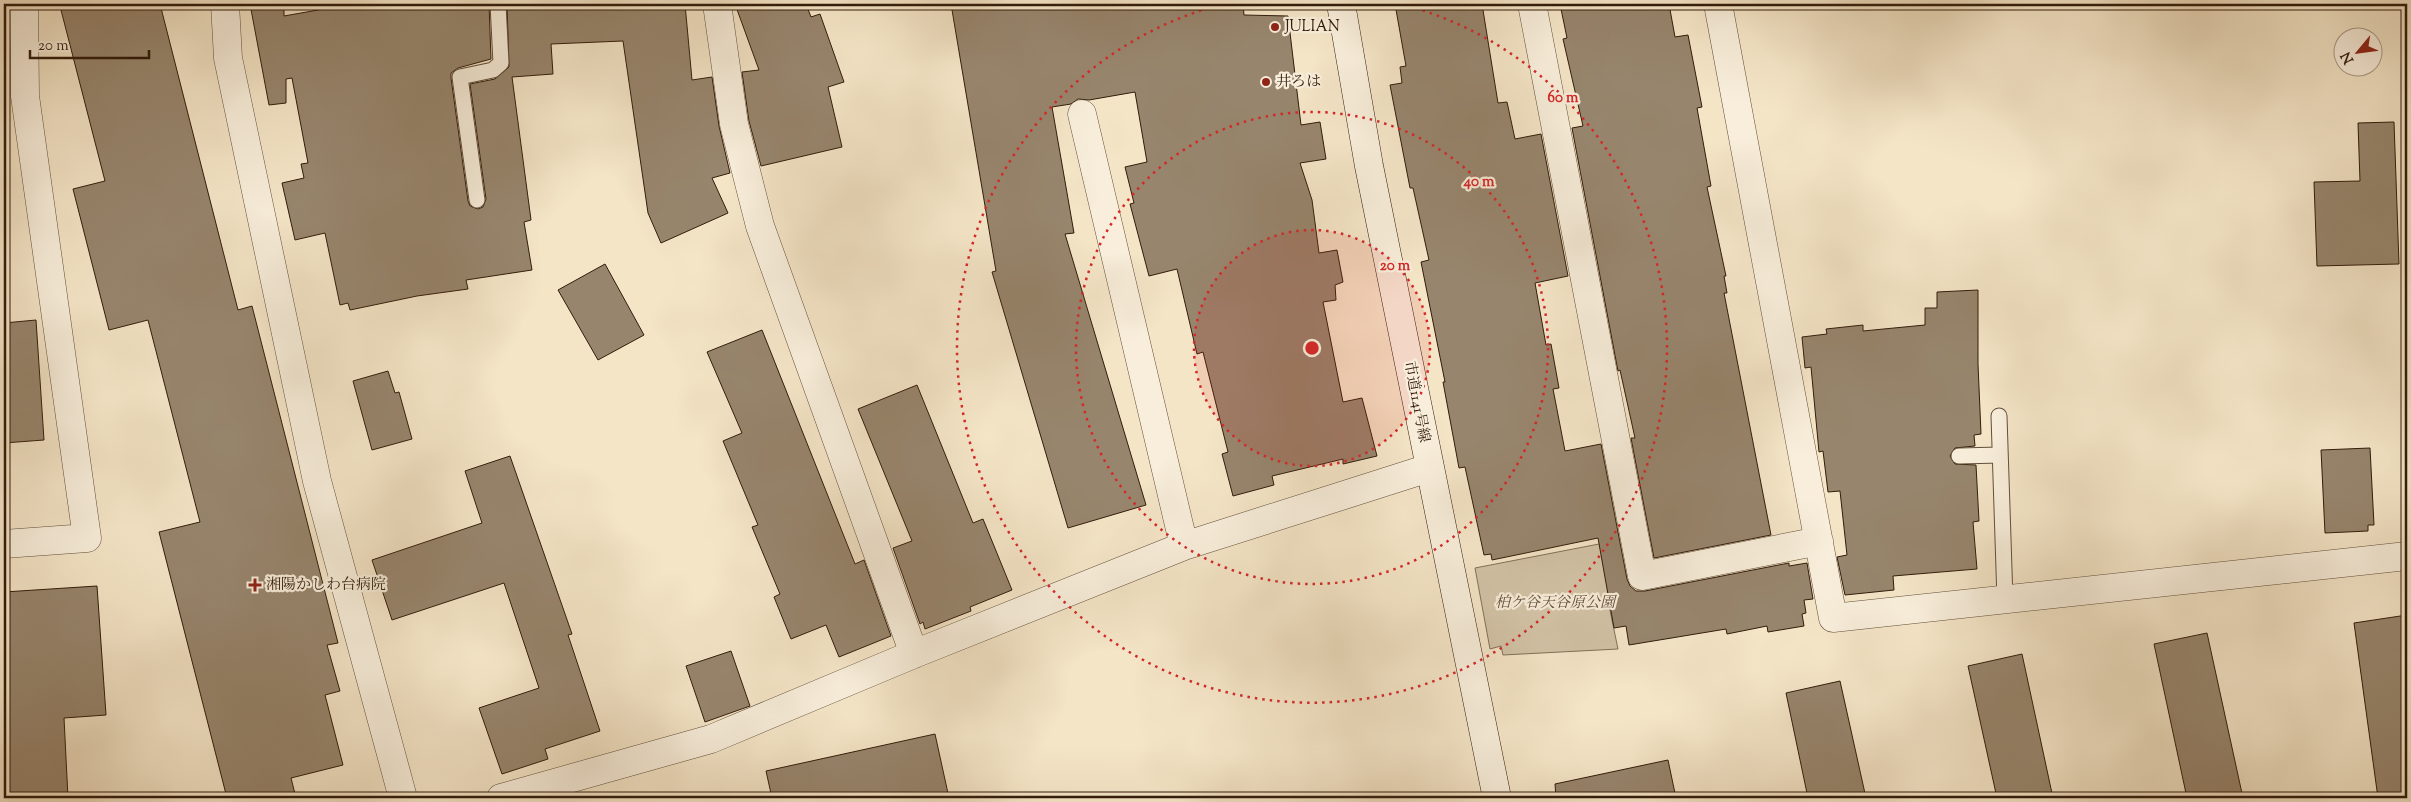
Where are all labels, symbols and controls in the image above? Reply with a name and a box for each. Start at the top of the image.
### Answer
place label: JULIAN [1284,17,1340,38]
marker: JULIAN [1269,21,1281,33]
scale bar [30,28,149,60]
north arrow [2334,28,2384,78]
text: 20 m [38,36,69,57]
text: N [2337,48,2360,67]
place label: 井ろは [1276,72,1321,93]
marker: 井ろは [1260,76,1272,88]
text: 60 m [1548,88,1579,109]
text: 40 m [1463,172,1495,193]
text: 20 m [1380,256,1411,277]
centre of rings [1303,339,1321,357]
street label: 市道1141号線 [1398,359,1434,445]
place label: 湘陽かしわ台病院 [266,575,386,596]
marker: 湘陽かしわ台病院 [248,578,262,592]
park label: 柏ケ谷天谷原公園 [1495,593,1618,614]

